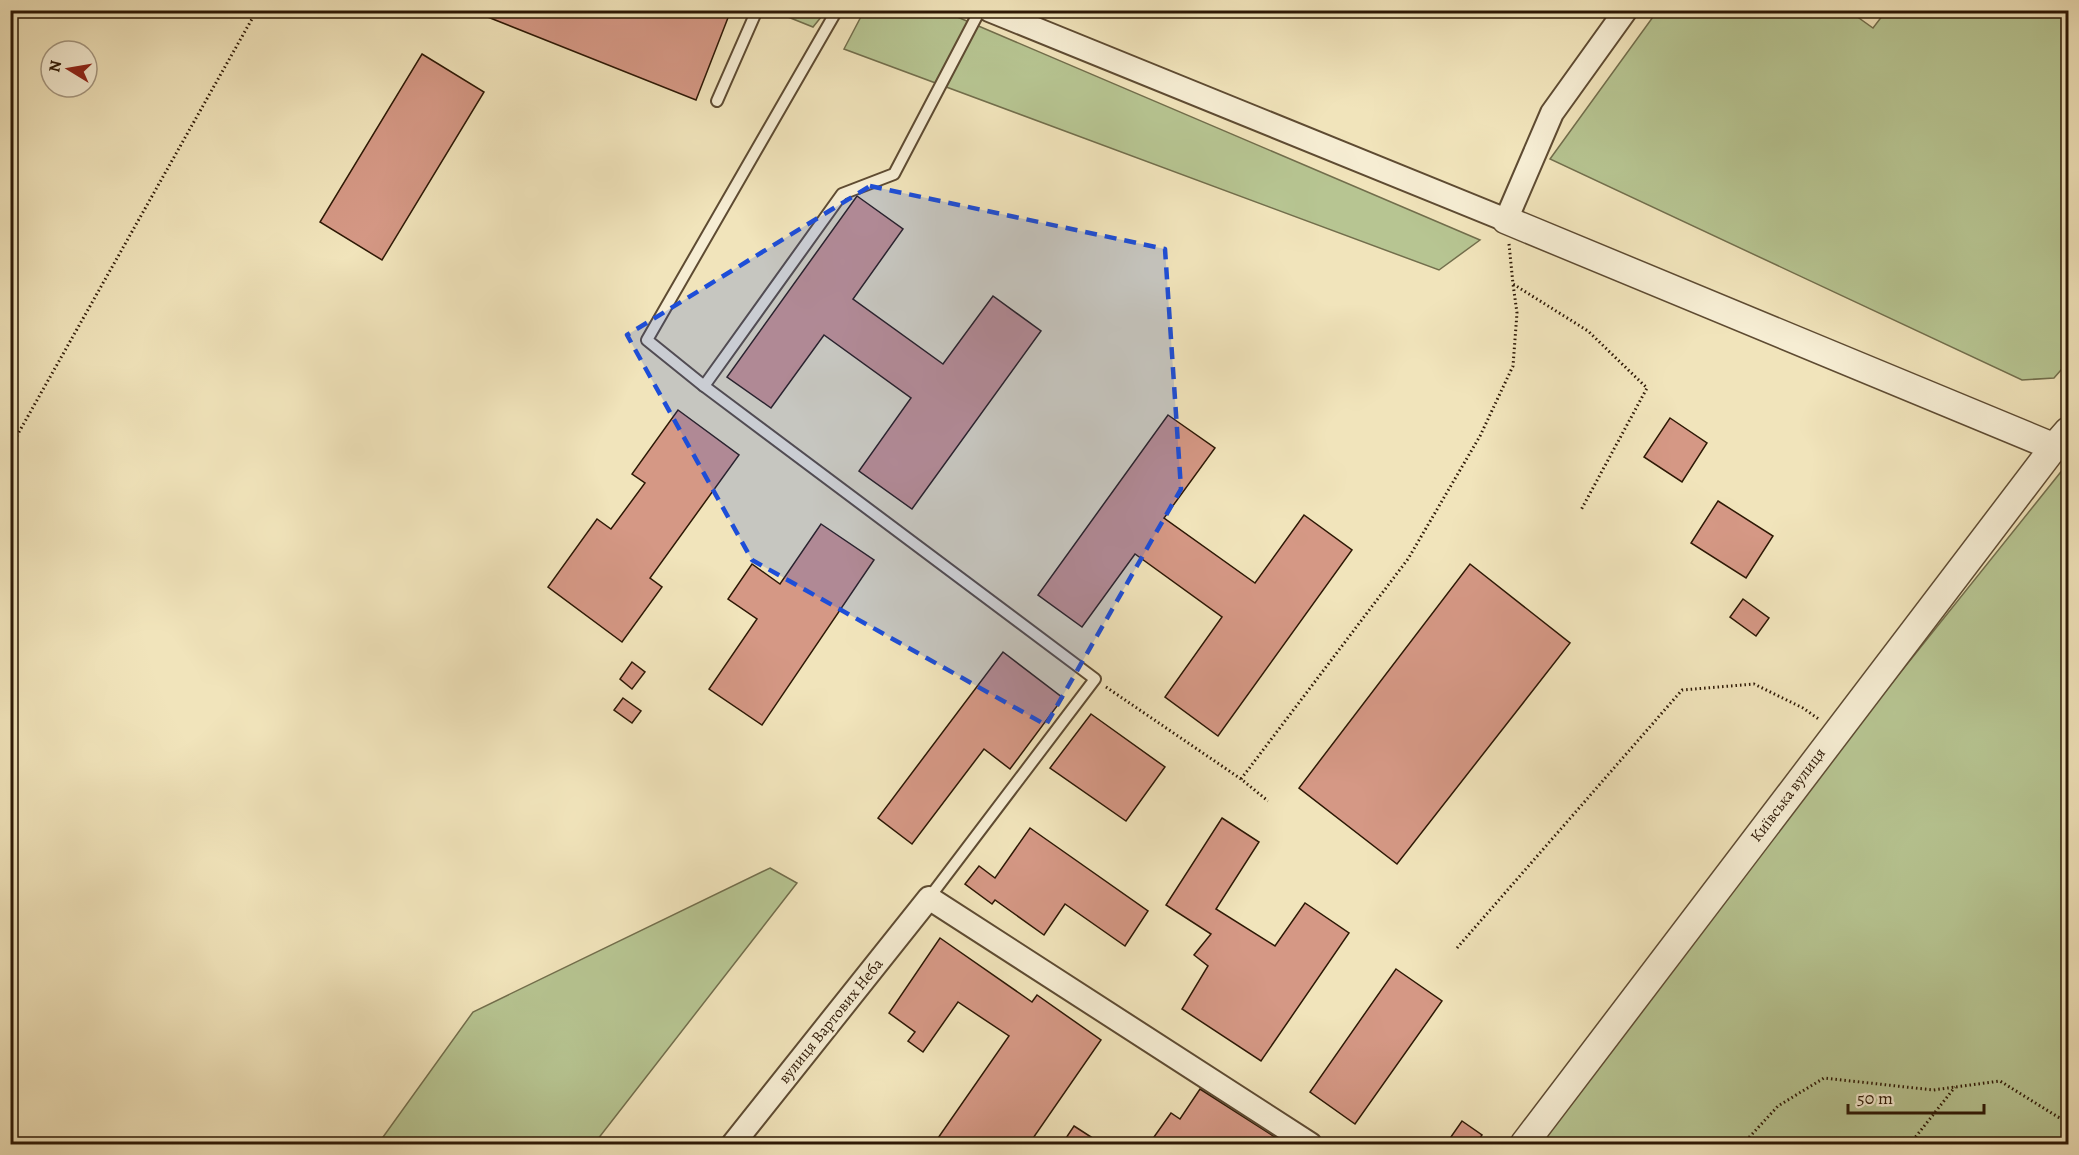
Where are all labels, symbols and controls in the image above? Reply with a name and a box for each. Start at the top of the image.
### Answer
north arrow [39,39,99,99]
text: N [43,58,67,74]
street label: Київська вулиця [1745,743,1831,847]
street label: вулиця Вартових Неба [774,953,889,1088]
scale bar [1848,1077,1984,1115]
text: 50 m [1857,1086,1893,1110]

